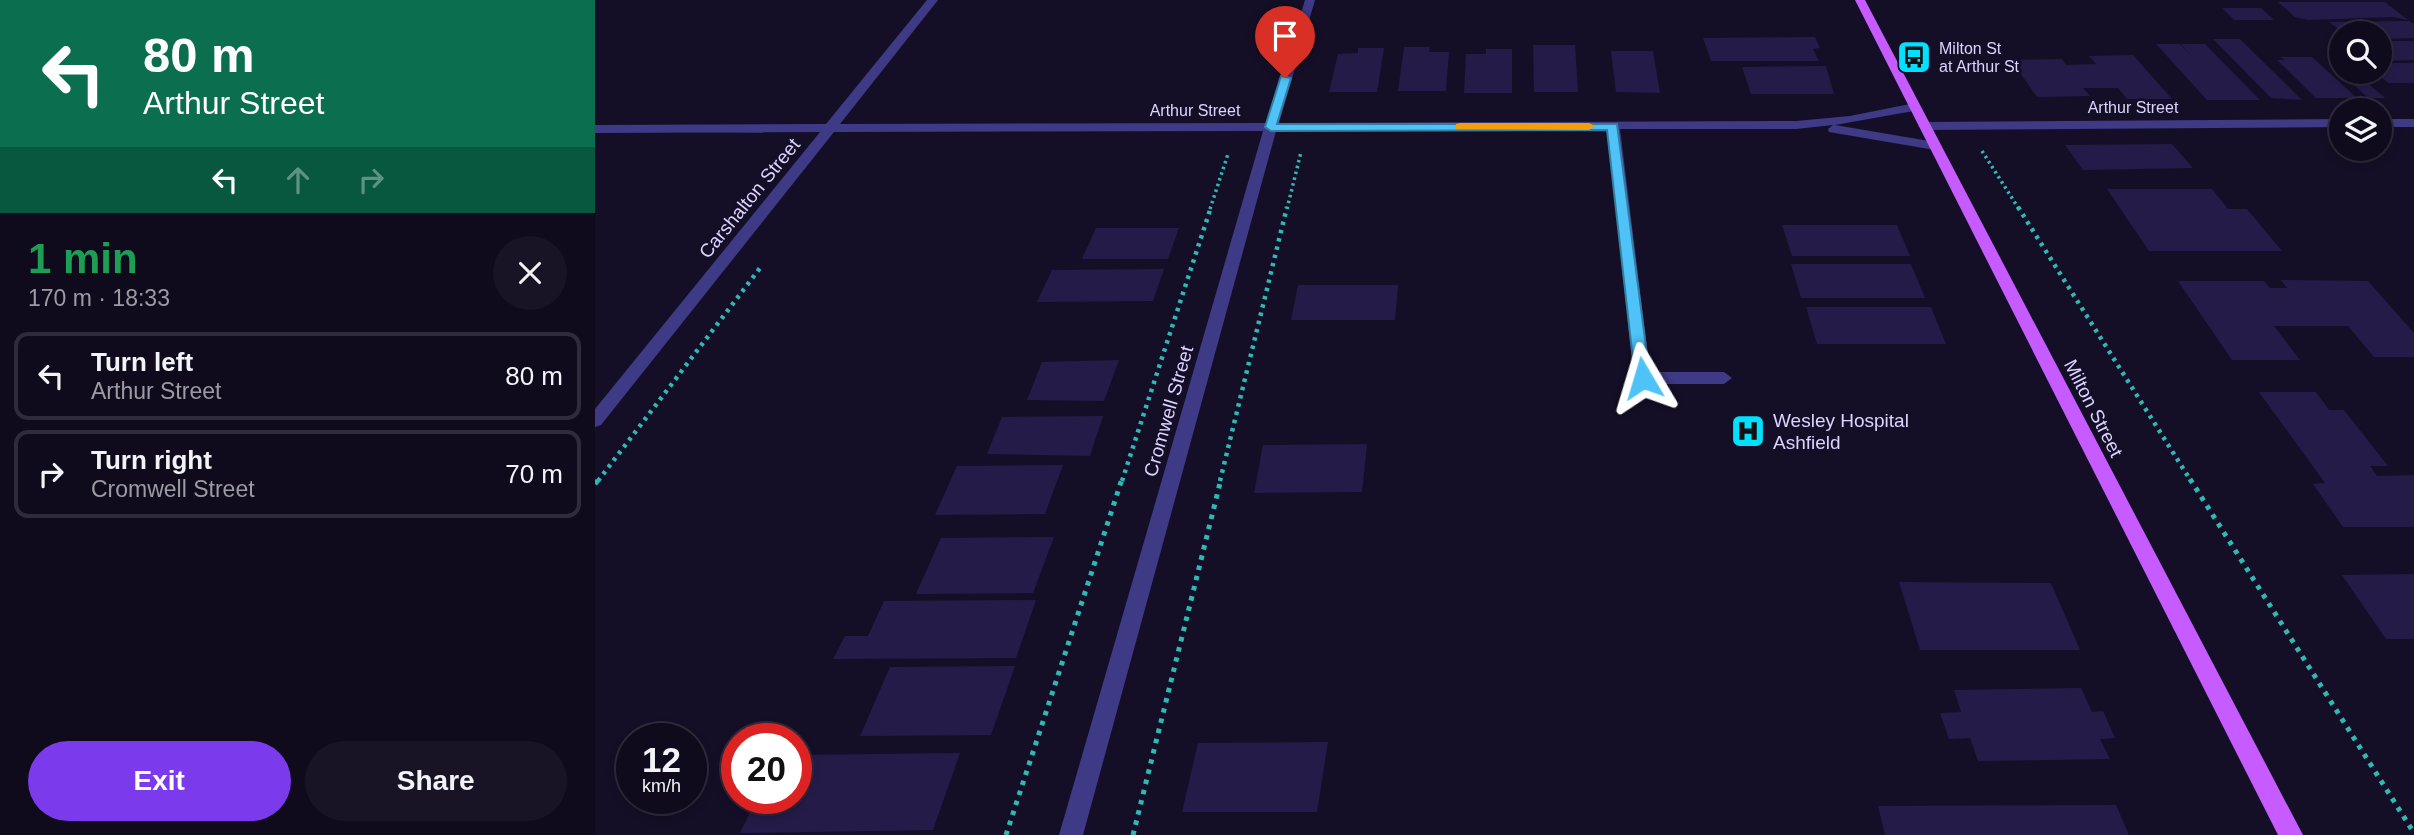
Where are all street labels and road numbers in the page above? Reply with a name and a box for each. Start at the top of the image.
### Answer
street label: Arthur Street [2088,99,2179,116]
street label: Arthur Street [1150,102,1241,119]
street label: Carshalton Street [695,134,805,262]
street label: Cromwell Street [1140,343,1197,479]
street label: Milton Street [2060,356,2127,461]

